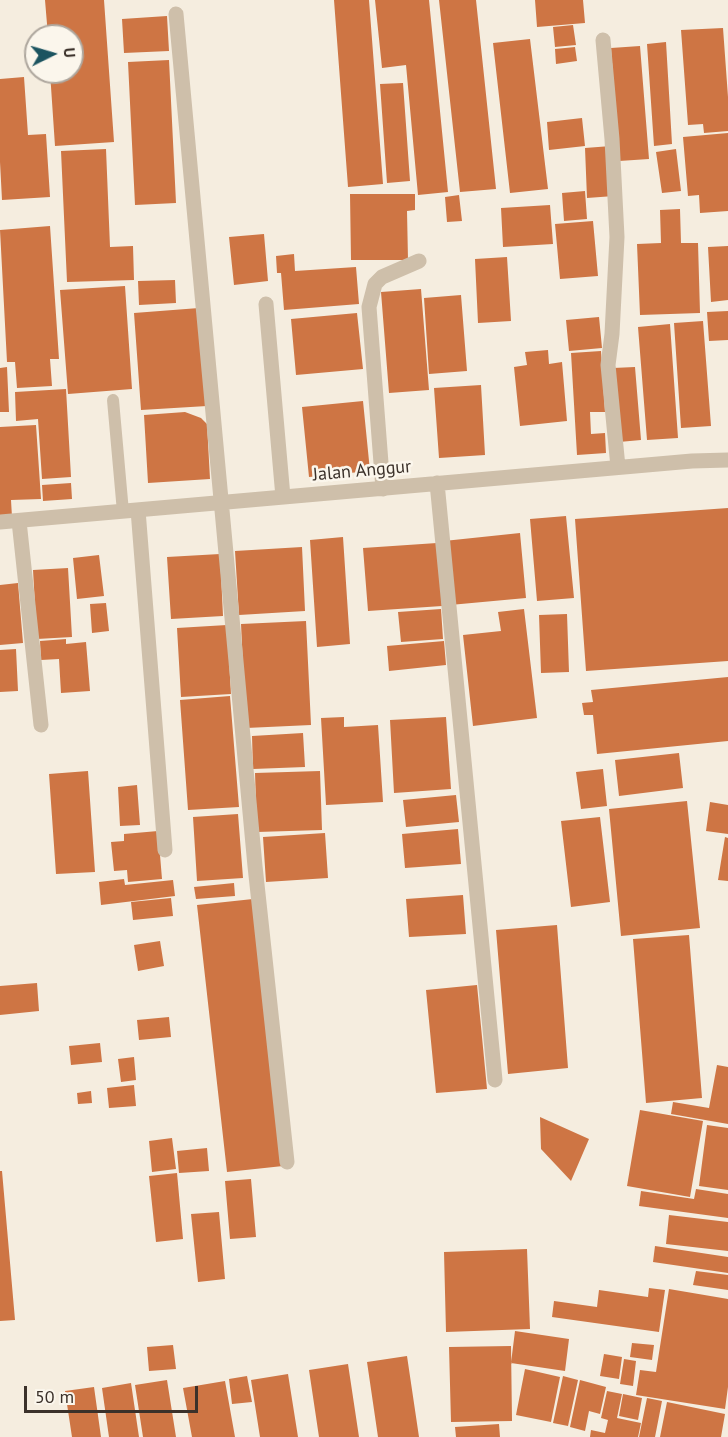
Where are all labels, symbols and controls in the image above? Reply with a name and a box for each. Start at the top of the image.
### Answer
north arrow [24,24,84,84]
text: U [60,47,80,58]
street label: Jalan Anggur [312,456,412,486]
scale bar [27,1374,201,1412]
text: 50 m [35,1385,74,1408]

